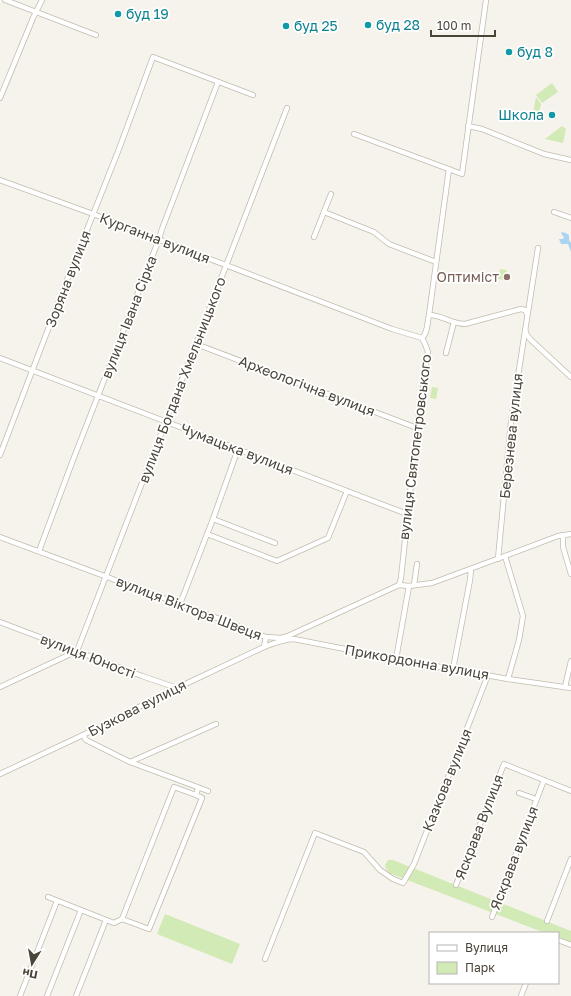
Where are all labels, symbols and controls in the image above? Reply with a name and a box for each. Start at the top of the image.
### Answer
place label: буд 19 [126,5,169,22]
marker: буд 19 [113,9,123,19]
scale bar [431,12,495,38]
place label: буд 28 [376,16,420,33]
place label: буд 25 [294,17,338,34]
text: 100 m [437,18,471,33]
marker: буд 28 [363,20,373,30]
marker: буд 25 [281,21,291,31]
place label: буд 8 [517,43,553,60]
marker: буд 8 [504,47,514,57]
place label: Школа [498,106,544,123]
marker: Школа [547,110,557,120]
street label: Курганна вулиця [98,209,213,266]
street label: Зоряна вулиця [41,228,94,330]
street label: вулиця Івана Сірка [97,253,160,381]
place label: Оптиміст [437,268,499,285]
marker: Оптиміст [502,272,512,282]
street label: вулиця Богдана Хмельницького [134,274,229,485]
street label: Археологічна вулиця [237,352,378,419]
street label: вулиця Святопетровського [395,353,434,541]
street label: Березнева вулиця [495,372,526,500]
street label: Чумацька вулиця [178,419,296,478]
street label: вулиця Віктора Швеця [114,572,265,643]
street label: вулиця Юності [38,630,138,682]
street label: Прикордонна вулиця [344,640,491,683]
street label: Бузкова вулиця [85,675,189,740]
street label: Казкова вулиця [418,726,475,834]
street label: Яскрава Вулиця [451,772,506,882]
street label: Яскрава вулиця [486,804,541,912]
legend [429,932,559,984]
text: Вулиця [465,940,508,955]
north arrow [12,944,52,984]
text: Парк [465,960,495,975]
text: Пн [21,966,39,982]

